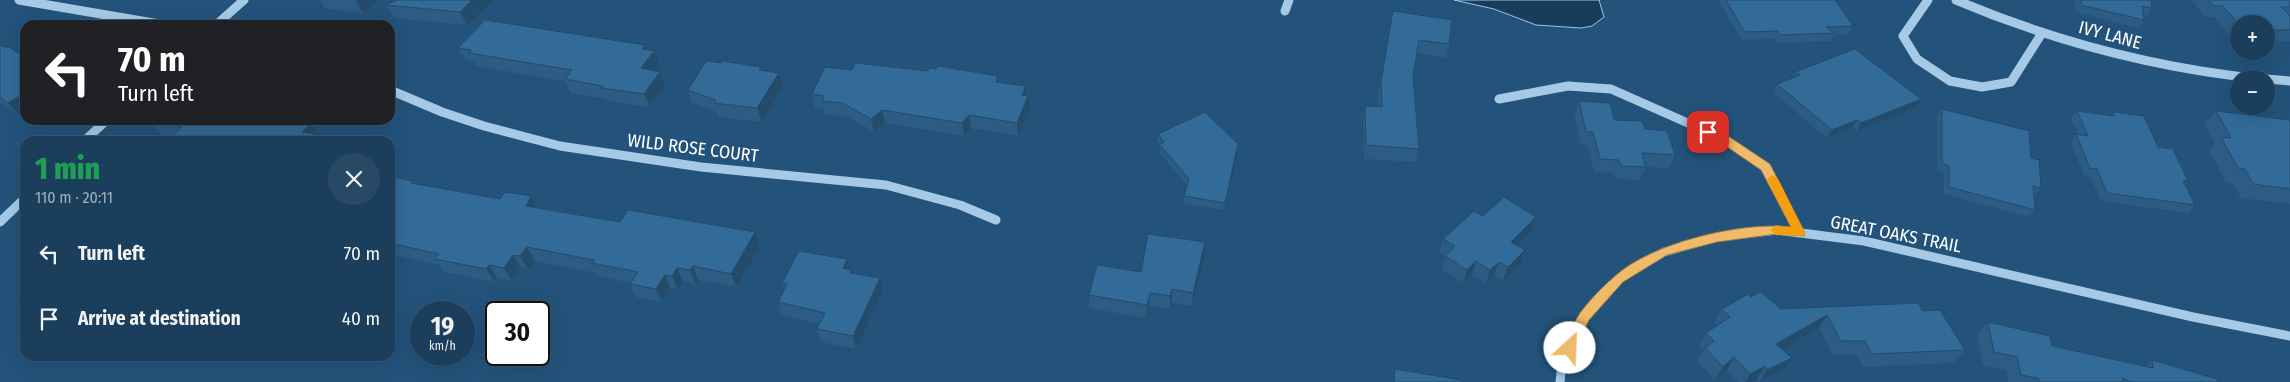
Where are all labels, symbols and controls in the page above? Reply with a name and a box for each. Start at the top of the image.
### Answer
map controls [2230,15,2275,115]
button: + [2230,15,2275,60]
street label: IVY LANE [2076,16,2144,54]
text: 70 m [118,38,186,80]
icon: left [35,40,100,105]
button: − [2230,70,2275,115]
text: Turn left [118,80,194,107]
pin [1687,111,1729,153]
icon: arrive [1694,118,1722,146]
street label: WILD ROSE COURT [626,129,760,167]
text: 1 min [35,151,100,187]
button: close [328,153,380,205]
text: 110 m · 20:11 [35,188,113,207]
street label: GREAT OAKS TRAIL [1829,211,1963,258]
icon: left [35,240,63,268]
text: Turn left [78,242,145,265]
text: 70 m [344,242,380,265]
speed limit sign: 30 [485,301,550,366]
icon: arrive [35,305,63,333]
text: Arrive at destination [78,307,241,330]
text: 40 m [342,307,380,330]
text: 19 [431,312,454,342]
position arrow [1543,321,1595,373]
text: km/h [429,339,456,353]

